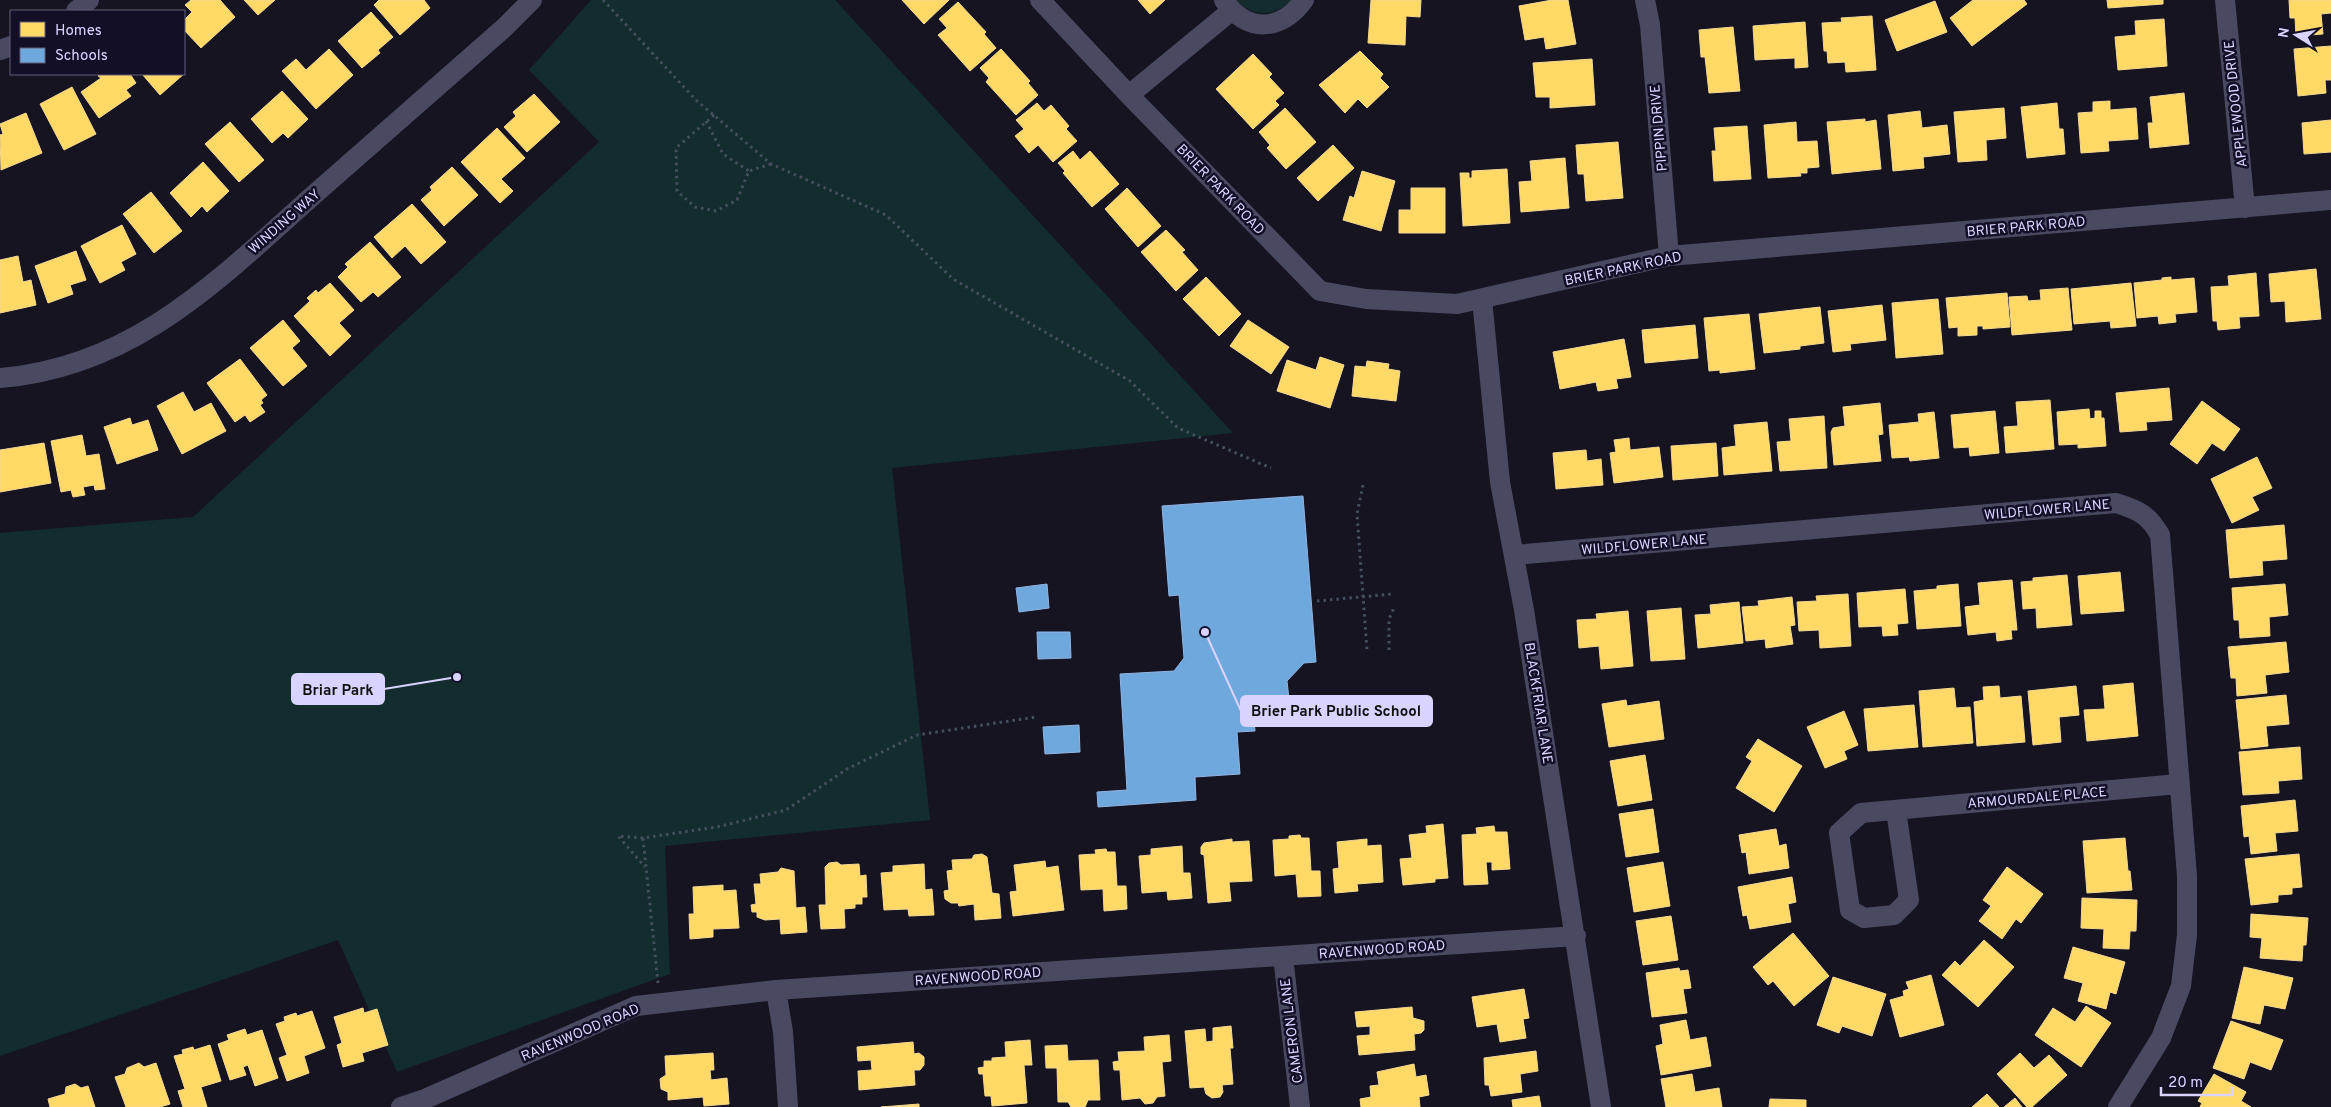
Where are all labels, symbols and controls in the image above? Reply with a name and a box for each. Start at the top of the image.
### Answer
legend [10,10,185,75]
north arrow [2271,10,2321,60]
text: Homes [55,22,102,41]
text: N [2275,26,2294,39]
street label: APPLEWOOD DRIVE [2221,39,2252,168]
text: Schools [55,47,108,66]
street label: PIPPIN DRIVE [1647,84,1672,172]
street label: BRIER PARK ROAD [1172,141,1267,239]
street label: WINDING WAY [246,186,324,258]
street label: BRIER PARK ROAD [1966,214,2086,241]
street label: BRIER PARK ROAD [1563,249,1683,290]
street label: WILDFLOWER LANE [1983,497,2111,524]
street label: WILDFLOWER LANE [1580,532,1708,559]
street label: BLACKFRIAR LANE [1520,641,1555,765]
callout: Briar Park [292,674,384,704]
text: Briar Park [302,682,374,701]
callout: Brier Park Public School [1241,696,1432,726]
text: Brier Park Public School [1251,703,1421,722]
street label: ARMOURDALE PLACE [1967,784,2107,813]
street label: RAVENWOOD ROAD [1318,938,1446,963]
street label: RAVENWOOD ROAD [914,965,1042,990]
street label: CAMERON LANE [1278,977,1307,1084]
street label: RAVENWOOD ROAD [519,1001,642,1066]
scale bar [2161,1064,2232,1096]
text: 20 m [2168,1074,2203,1093]

